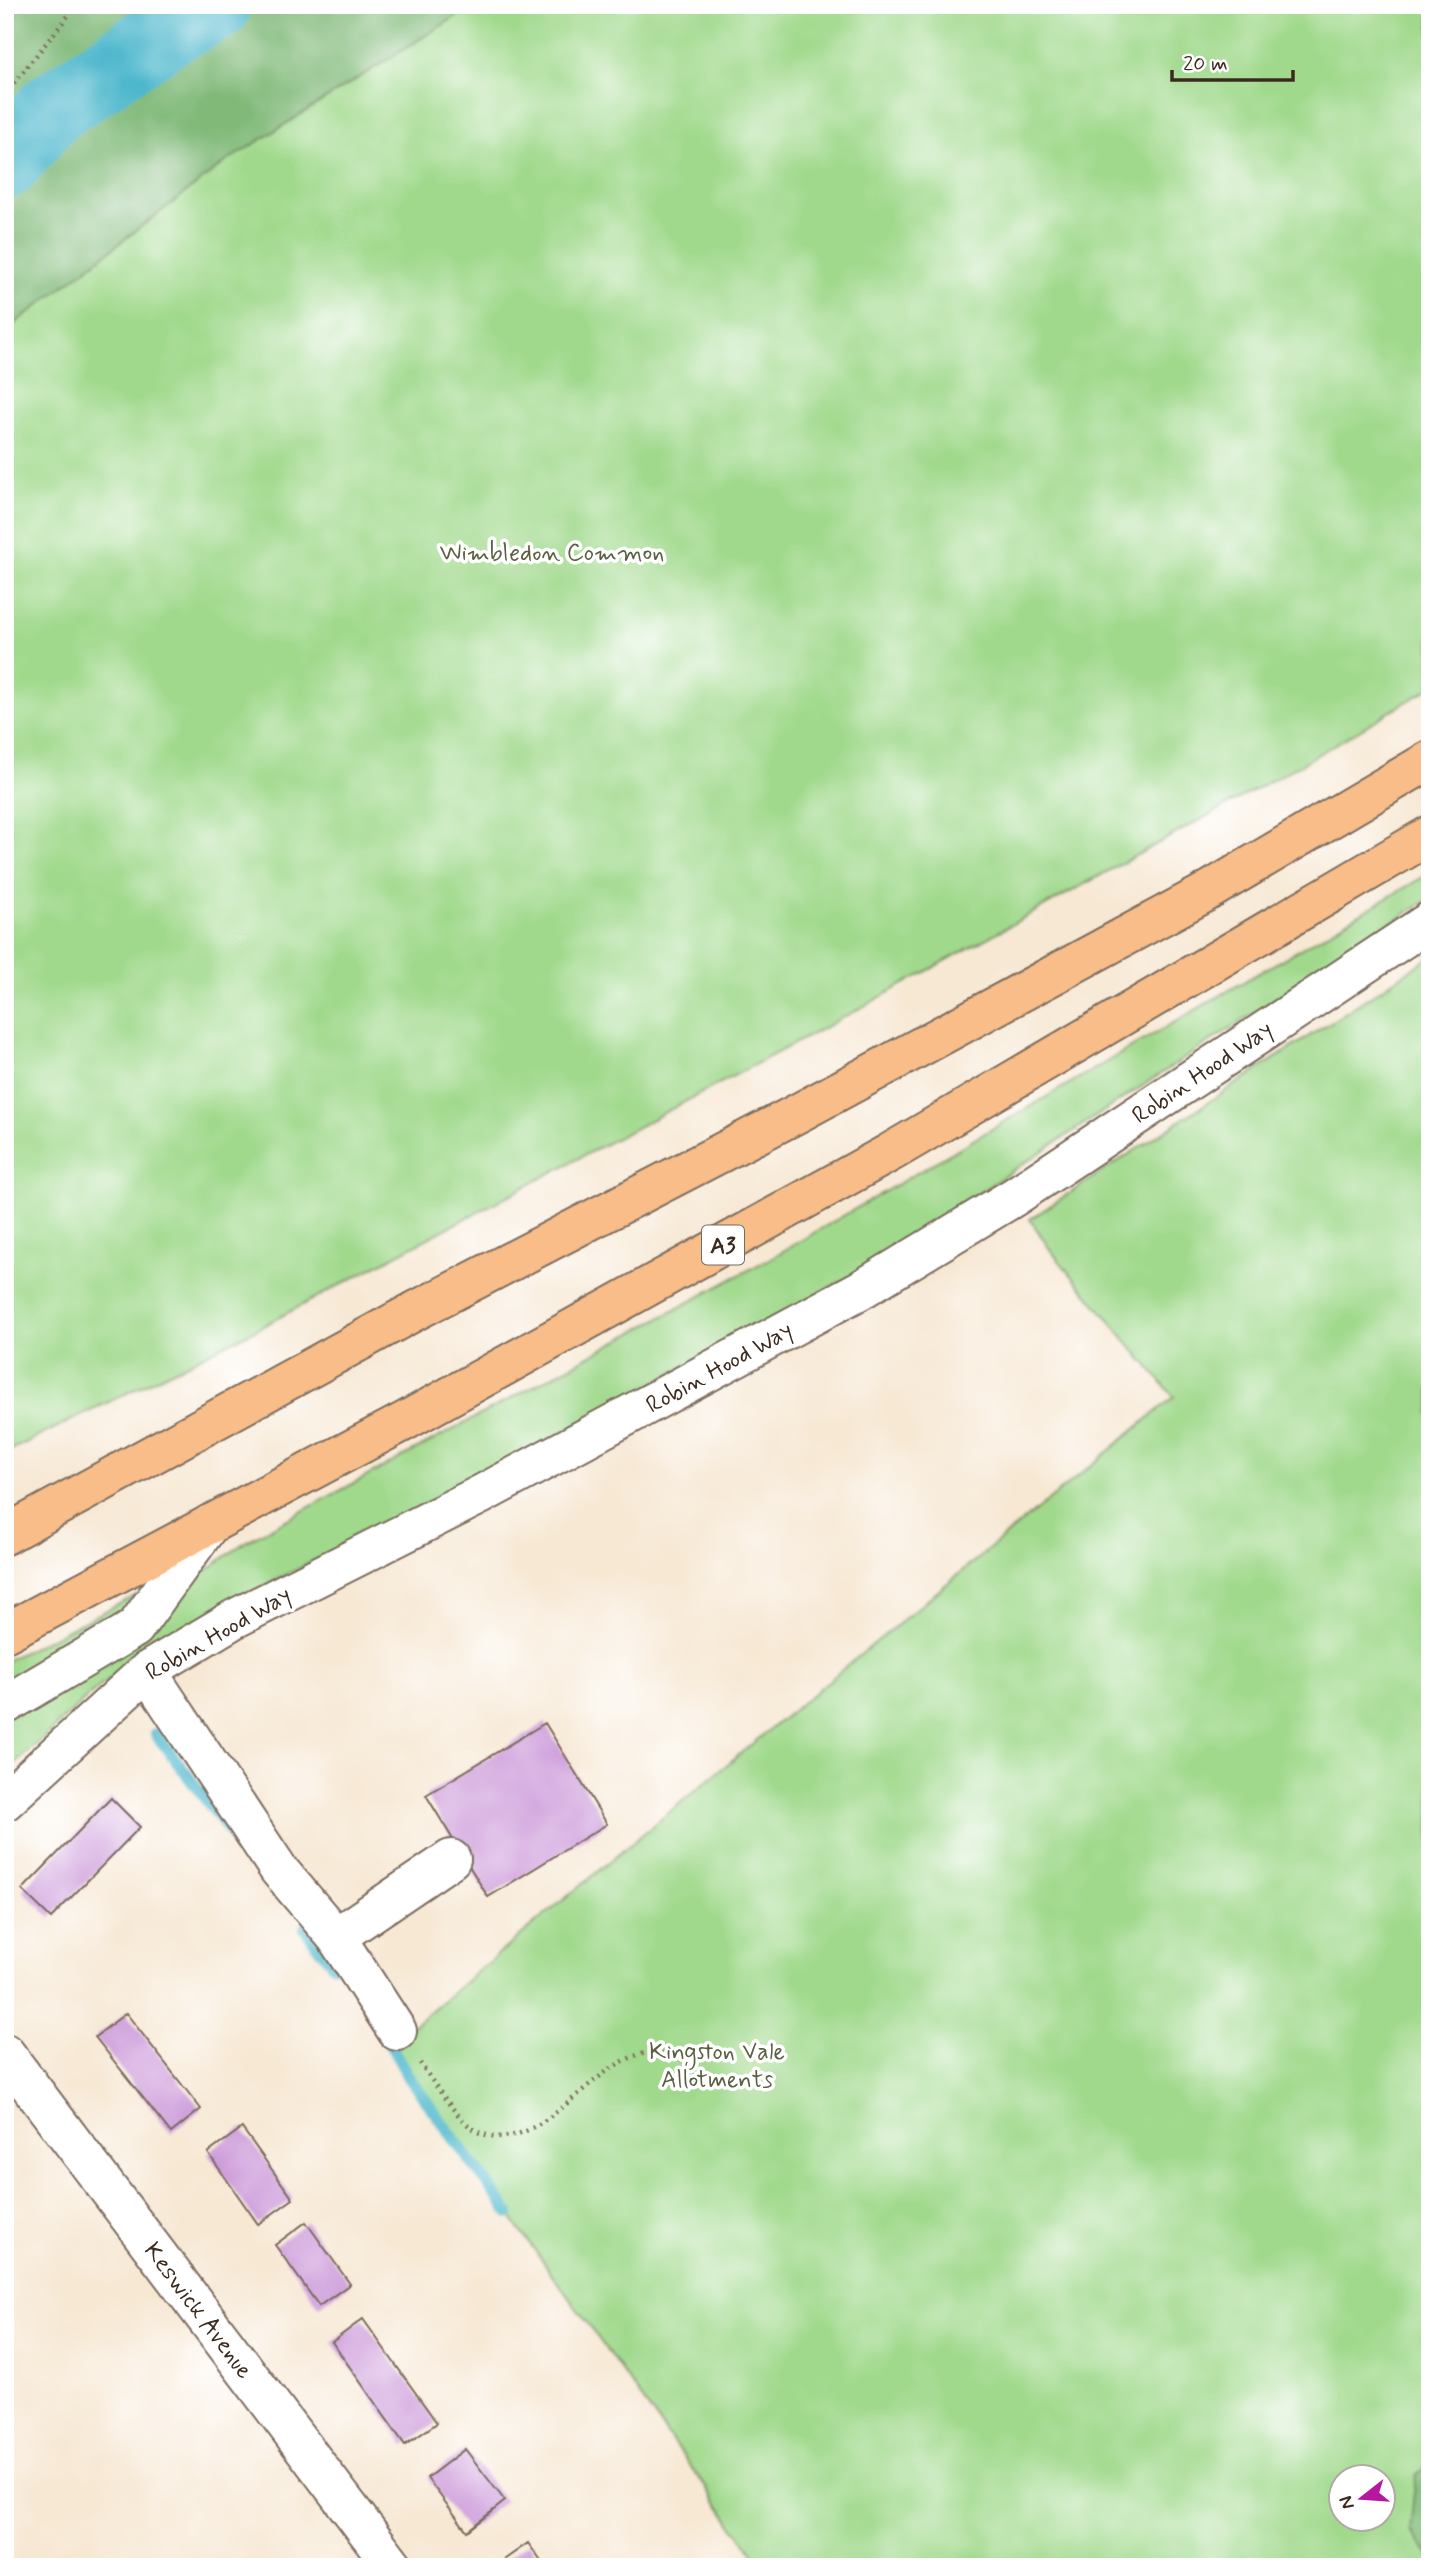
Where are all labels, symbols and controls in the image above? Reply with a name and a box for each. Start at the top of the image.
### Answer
scale bar [1172,38,1293,82]
text: 20 m [1183,50,1228,78]
park label: Wimbledon Common [440,538,664,569]
street label: Robin Hood Way [1127,1015,1279,1132]
road number: A3 [702,1226,744,1264]
street label: Robin Hood Way [641,1315,799,1421]
street label: Robin Hood Way [140,1580,297,1689]
park label: Kingston Vale Allotments [649,2037,785,2096]
street label: Keswick Avenue [136,2236,259,2385]
north arrow [1326,2464,1396,2534]
text: N [1333,2493,1361,2512]

